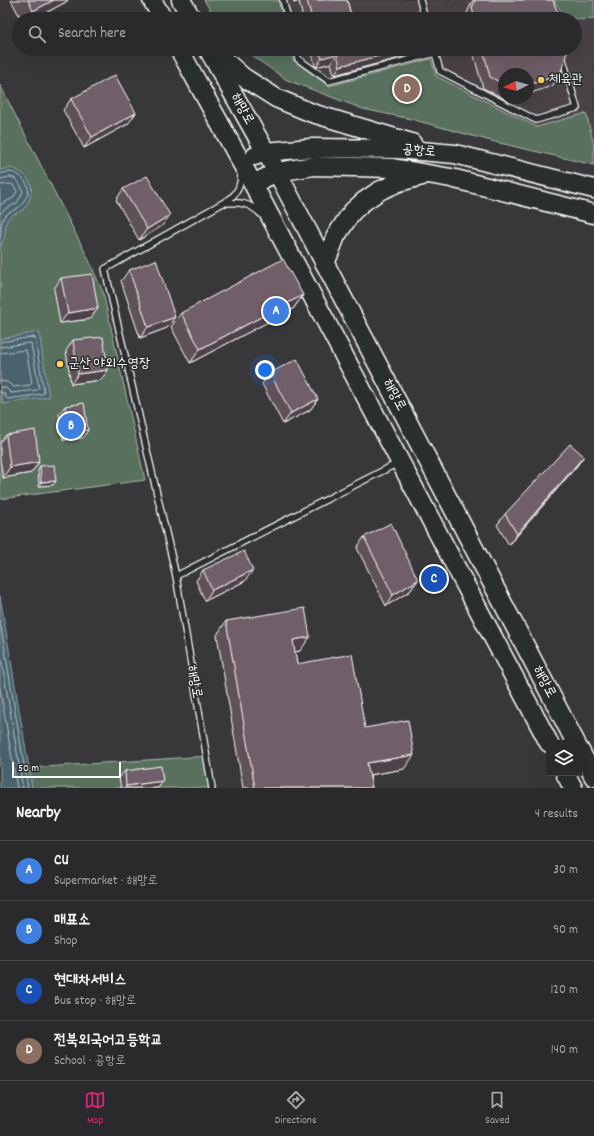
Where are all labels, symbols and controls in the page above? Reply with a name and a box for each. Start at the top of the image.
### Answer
search box [12,12,582,56]
icon: search [26,23,48,45]
text: Search here [58,23,126,45]
north arrow [498,68,534,104]
place label: 체육관 [549,70,583,90]
pin: D [394,74,420,104]
marker: 체육관 [536,75,546,85]
street label: 해망로 [225,89,259,129]
street label: 공항로 [401,140,437,162]
pin: A [263,296,289,326]
place label: 군산 야외수영장 [68,354,151,374]
marker: 군산 야외수영장 [55,359,65,369]
your location [255,360,275,380]
street label: 해망로 [377,375,411,415]
pin: B [58,411,84,441]
pin: C [421,564,447,594]
street label: 해망로 [527,662,561,702]
street label: 해망로 [181,664,207,700]
map controls [546,740,582,776]
button: layers [546,740,582,776]
scale bar [12,760,121,779]
text: 50 m [18,761,39,777]
text: Nearby [16,802,60,826]
text: 4 results [535,805,578,824]
text: CU [54,850,69,872]
text: A [25,861,33,880]
text: 30 m [553,861,578,880]
text: Supermarket · 해망로 [54,872,158,891]
text: 매표소 [54,910,90,932]
text: B [26,921,32,940]
text: 90 m [553,921,578,940]
text: Shop [54,932,77,951]
text: 현대차서비스 [54,970,126,992]
text: C [26,981,32,1000]
text: 120 m [550,981,578,1000]
text: Bus stop · 해망로 [54,992,137,1011]
text: 전북외국어고등학교 [54,1030,163,1052]
text: D [26,1041,32,1060]
text: 140 m [551,1041,578,1060]
text: School · 공항로 [54,1052,126,1071]
tab: Map [84,1089,106,1129]
tab: Directions [275,1089,317,1129]
tab: Saved [485,1089,510,1129]

